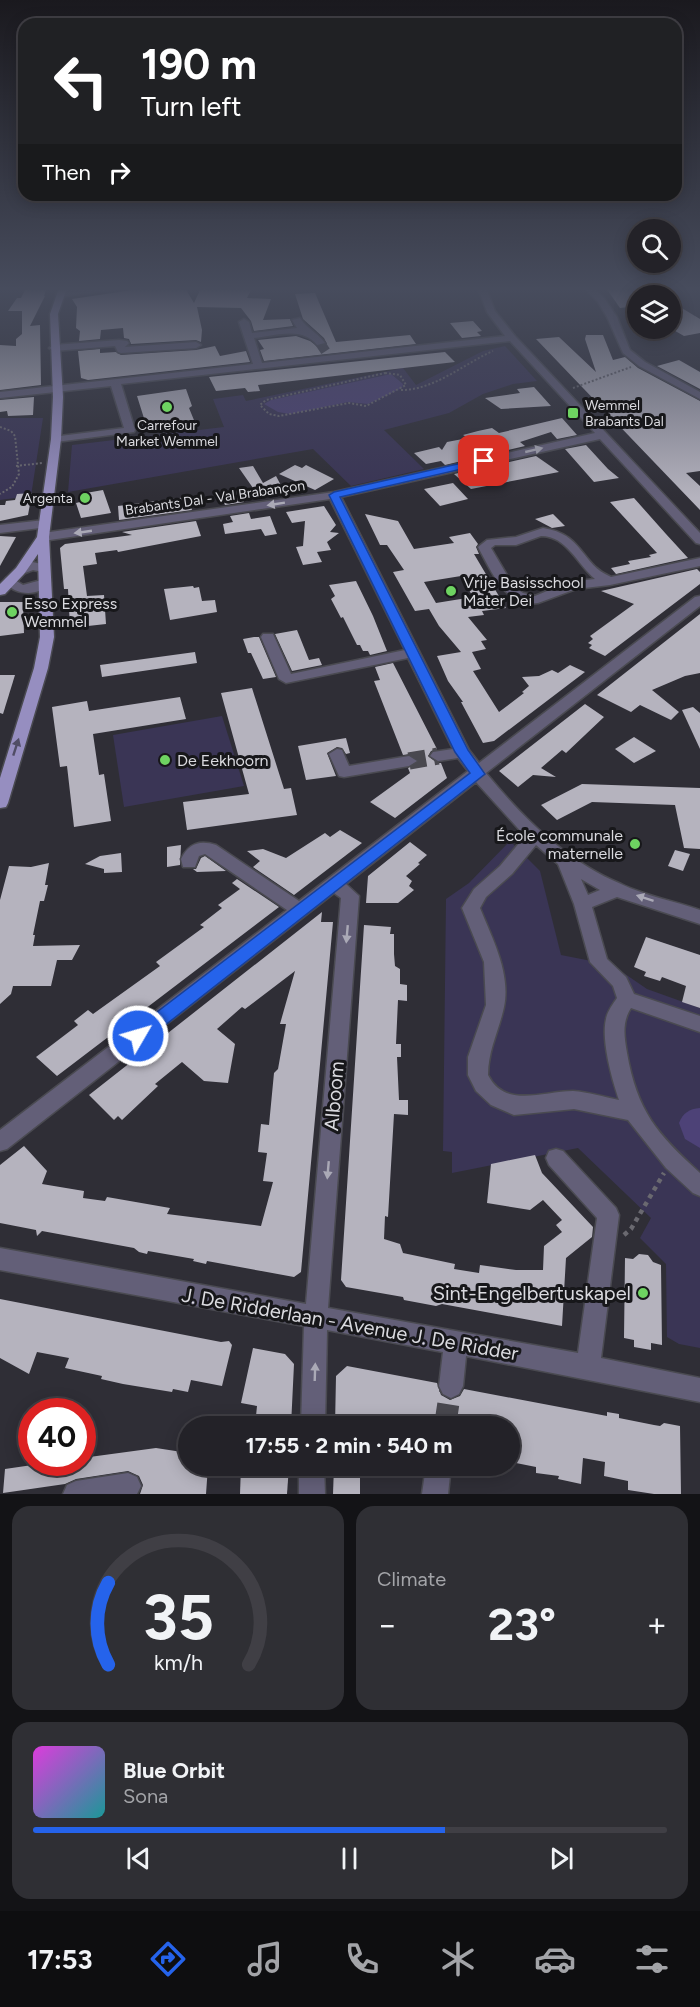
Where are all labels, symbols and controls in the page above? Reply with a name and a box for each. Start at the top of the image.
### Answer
text: 190 m [141,39,257,90]
icon: left [42,42,120,120]
text: Turn left [141,90,241,123]
icon: right [103,156,136,189]
text: Then [42,159,91,186]
map controls [627,219,681,339]
button: search [627,219,681,273]
button: layers [627,285,681,339]
place label: Wemmel Brabants Dal [585,397,664,430]
marker: Carrefour Market Wemmel [160,400,174,414]
marker: Wemmel Brabants Dal [566,406,580,420]
place label: Carrefour Market Wemmel [116,417,218,450]
pin [458,435,509,486]
icon: arrive [467,444,500,477]
one-way arrow [525,445,544,454]
street label: Brabants Dal - Val Brabançon [124,477,306,519]
place label: Argenta [23,490,73,507]
marker: Argenta [78,491,92,505]
one-way arrow [266,500,285,509]
one-way arrow [73,527,92,537]
place label: Vrije Basisschool Mater Dei [463,573,584,610]
marker: Vrije Basisschool Mater Dei [444,584,458,598]
place label: Esso Express Wemmel [24,594,117,631]
marker: Esso Express Wemmel [5,605,19,619]
one-way arrow [12,738,21,756]
place label: De Eekhoorn [177,751,269,770]
marker: De Eekhoorn [158,753,172,767]
place label: École communale maternelle [496,826,623,863]
marker: École communale maternelle [628,837,642,851]
one-way arrow [636,893,654,903]
one-way arrow [343,924,352,943]
position arrow [106,1004,170,1068]
street label: Alboom [319,1060,349,1132]
one-way arrow [323,1160,333,1179]
place label: Sint-Engelbertuskapel [433,1281,631,1305]
street label: J. De Ridderlaan - Avenue J. De Ridder [180,1283,520,1365]
marker: Sint-Engelbertuskapel [636,1286,650,1300]
one-way arrow [310,1362,320,1381]
speed limit sign: 40 [18,1398,96,1476]
text: 17:55 · 2 min · 540 m [246,1432,452,1459]
text: Climate [377,1567,446,1591]
text: 35 [143,1580,213,1655]
text: 23° [488,1597,556,1651]
text: − [377,1605,398,1644]
text: + [646,1605,667,1644]
text: km/h [154,1650,202,1675]
text: Blue Orbit [123,1757,225,1784]
text: Sona [123,1784,168,1808]
icon: previous [122,1842,155,1875]
icon: pause [333,1842,366,1875]
icon: next [545,1842,578,1875]
icon: directions [147,1938,189,1980]
icon: music [244,1938,286,1980]
icon: phone [341,1938,383,1980]
icon: climate [437,1938,479,1980]
icon: car [534,1938,576,1980]
icon: filters [631,1938,673,1980]
text: 17:53 [27,1943,93,1976]

